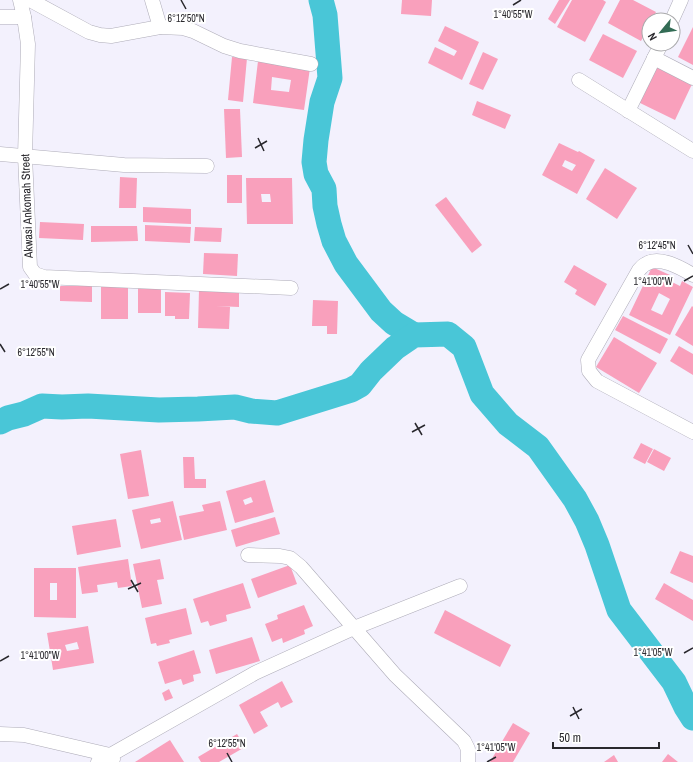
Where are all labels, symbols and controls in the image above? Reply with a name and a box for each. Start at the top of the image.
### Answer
text: 1°40'55"W [493,8,533,21]
text: 6°12'50"N [167,12,205,25]
north arrow [641,12,681,52]
text: N [645,31,660,43]
street label: Akwasi Ankomah Street [17,153,37,259]
text: 6°12'45"N [638,239,676,252]
text: 1°41'00"W [633,275,673,288]
text: 1°40'55"W [20,278,60,291]
text: 6°12'55"N [17,346,55,359]
text: 1°41'05"W [633,646,673,659]
text: 1°41'00"W [20,649,60,662]
scale bar [553,724,659,750]
text: 50 m [559,730,581,746]
text: 6°12'55"N [208,737,246,750]
text: 1°41'05"W [476,741,516,754]

